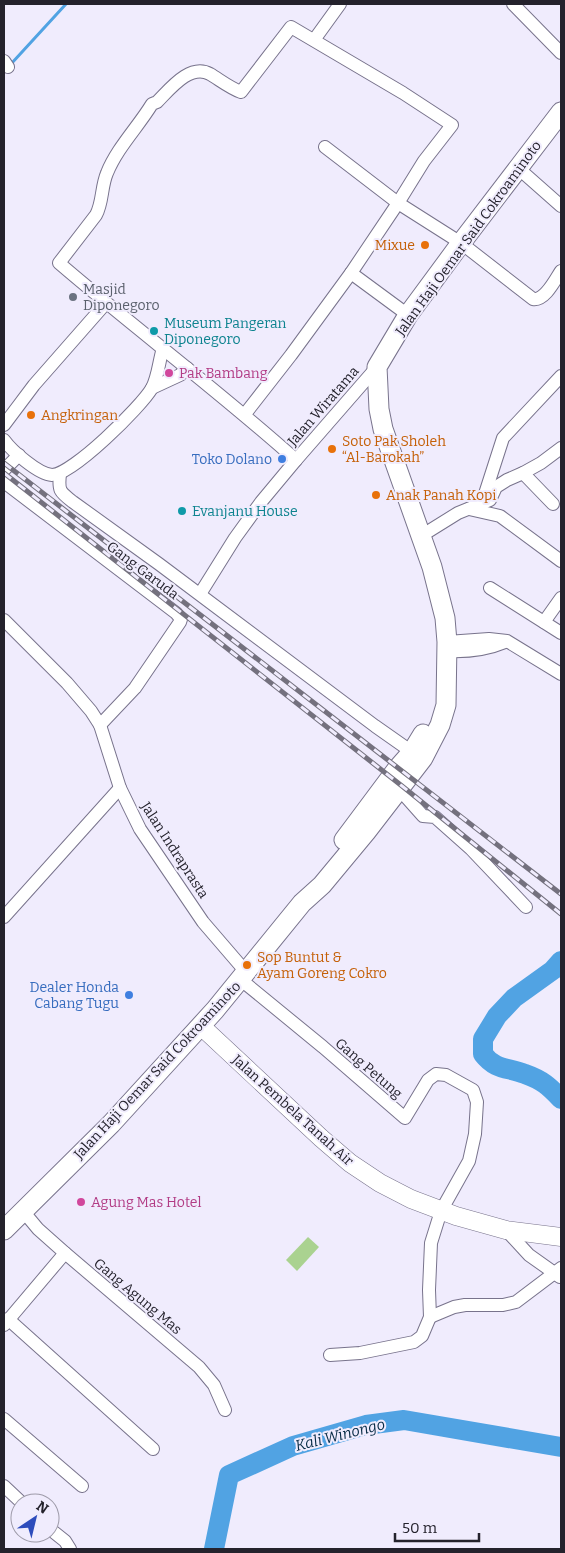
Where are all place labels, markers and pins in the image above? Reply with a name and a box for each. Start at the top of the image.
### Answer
place label: Mixue [375,237,415,254]
marker: Mixue [419,239,431,251]
place label: Masjid Diponegoro [83,281,160,314]
marker: Masjid Diponegoro [67,291,79,303]
place label: Museum Pangeran Diponegoro [164,315,287,348]
marker: Museum Pangeran Diponegoro [148,325,160,337]
place label: Pak Bambang [179,365,268,382]
marker: Pak Bambang [163,367,175,379]
place label: Angkringan [41,407,118,424]
marker: Angkringan [25,409,37,421]
place label: Soto Pak Sholeh “Al-Barokah” [342,433,446,466]
marker: Soto Pak Sholeh “Al-Barokah” [326,443,338,455]
place label: Toko Dolano [192,451,272,468]
marker: Toko Dolano [276,453,288,465]
place label: Anak Panah Kopi [386,487,496,504]
marker: Anak Panah Kopi [370,489,382,501]
place label: Evanjanu House [192,503,298,520]
marker: Evanjanu House [176,505,188,517]
place label: Sop Buntut & Ayam Goreng Cokro [257,949,387,982]
marker: Sop Buntut & Ayam Goreng Cokro [241,959,253,971]
place label: Dealer Honda Cabang Tugu [29,979,119,1012]
marker: Dealer Honda Cabang Tugu [123,989,135,1001]
place label: Agung Mas Hotel [91,1194,201,1211]
marker: Agung Mas Hotel [75,1196,87,1208]

